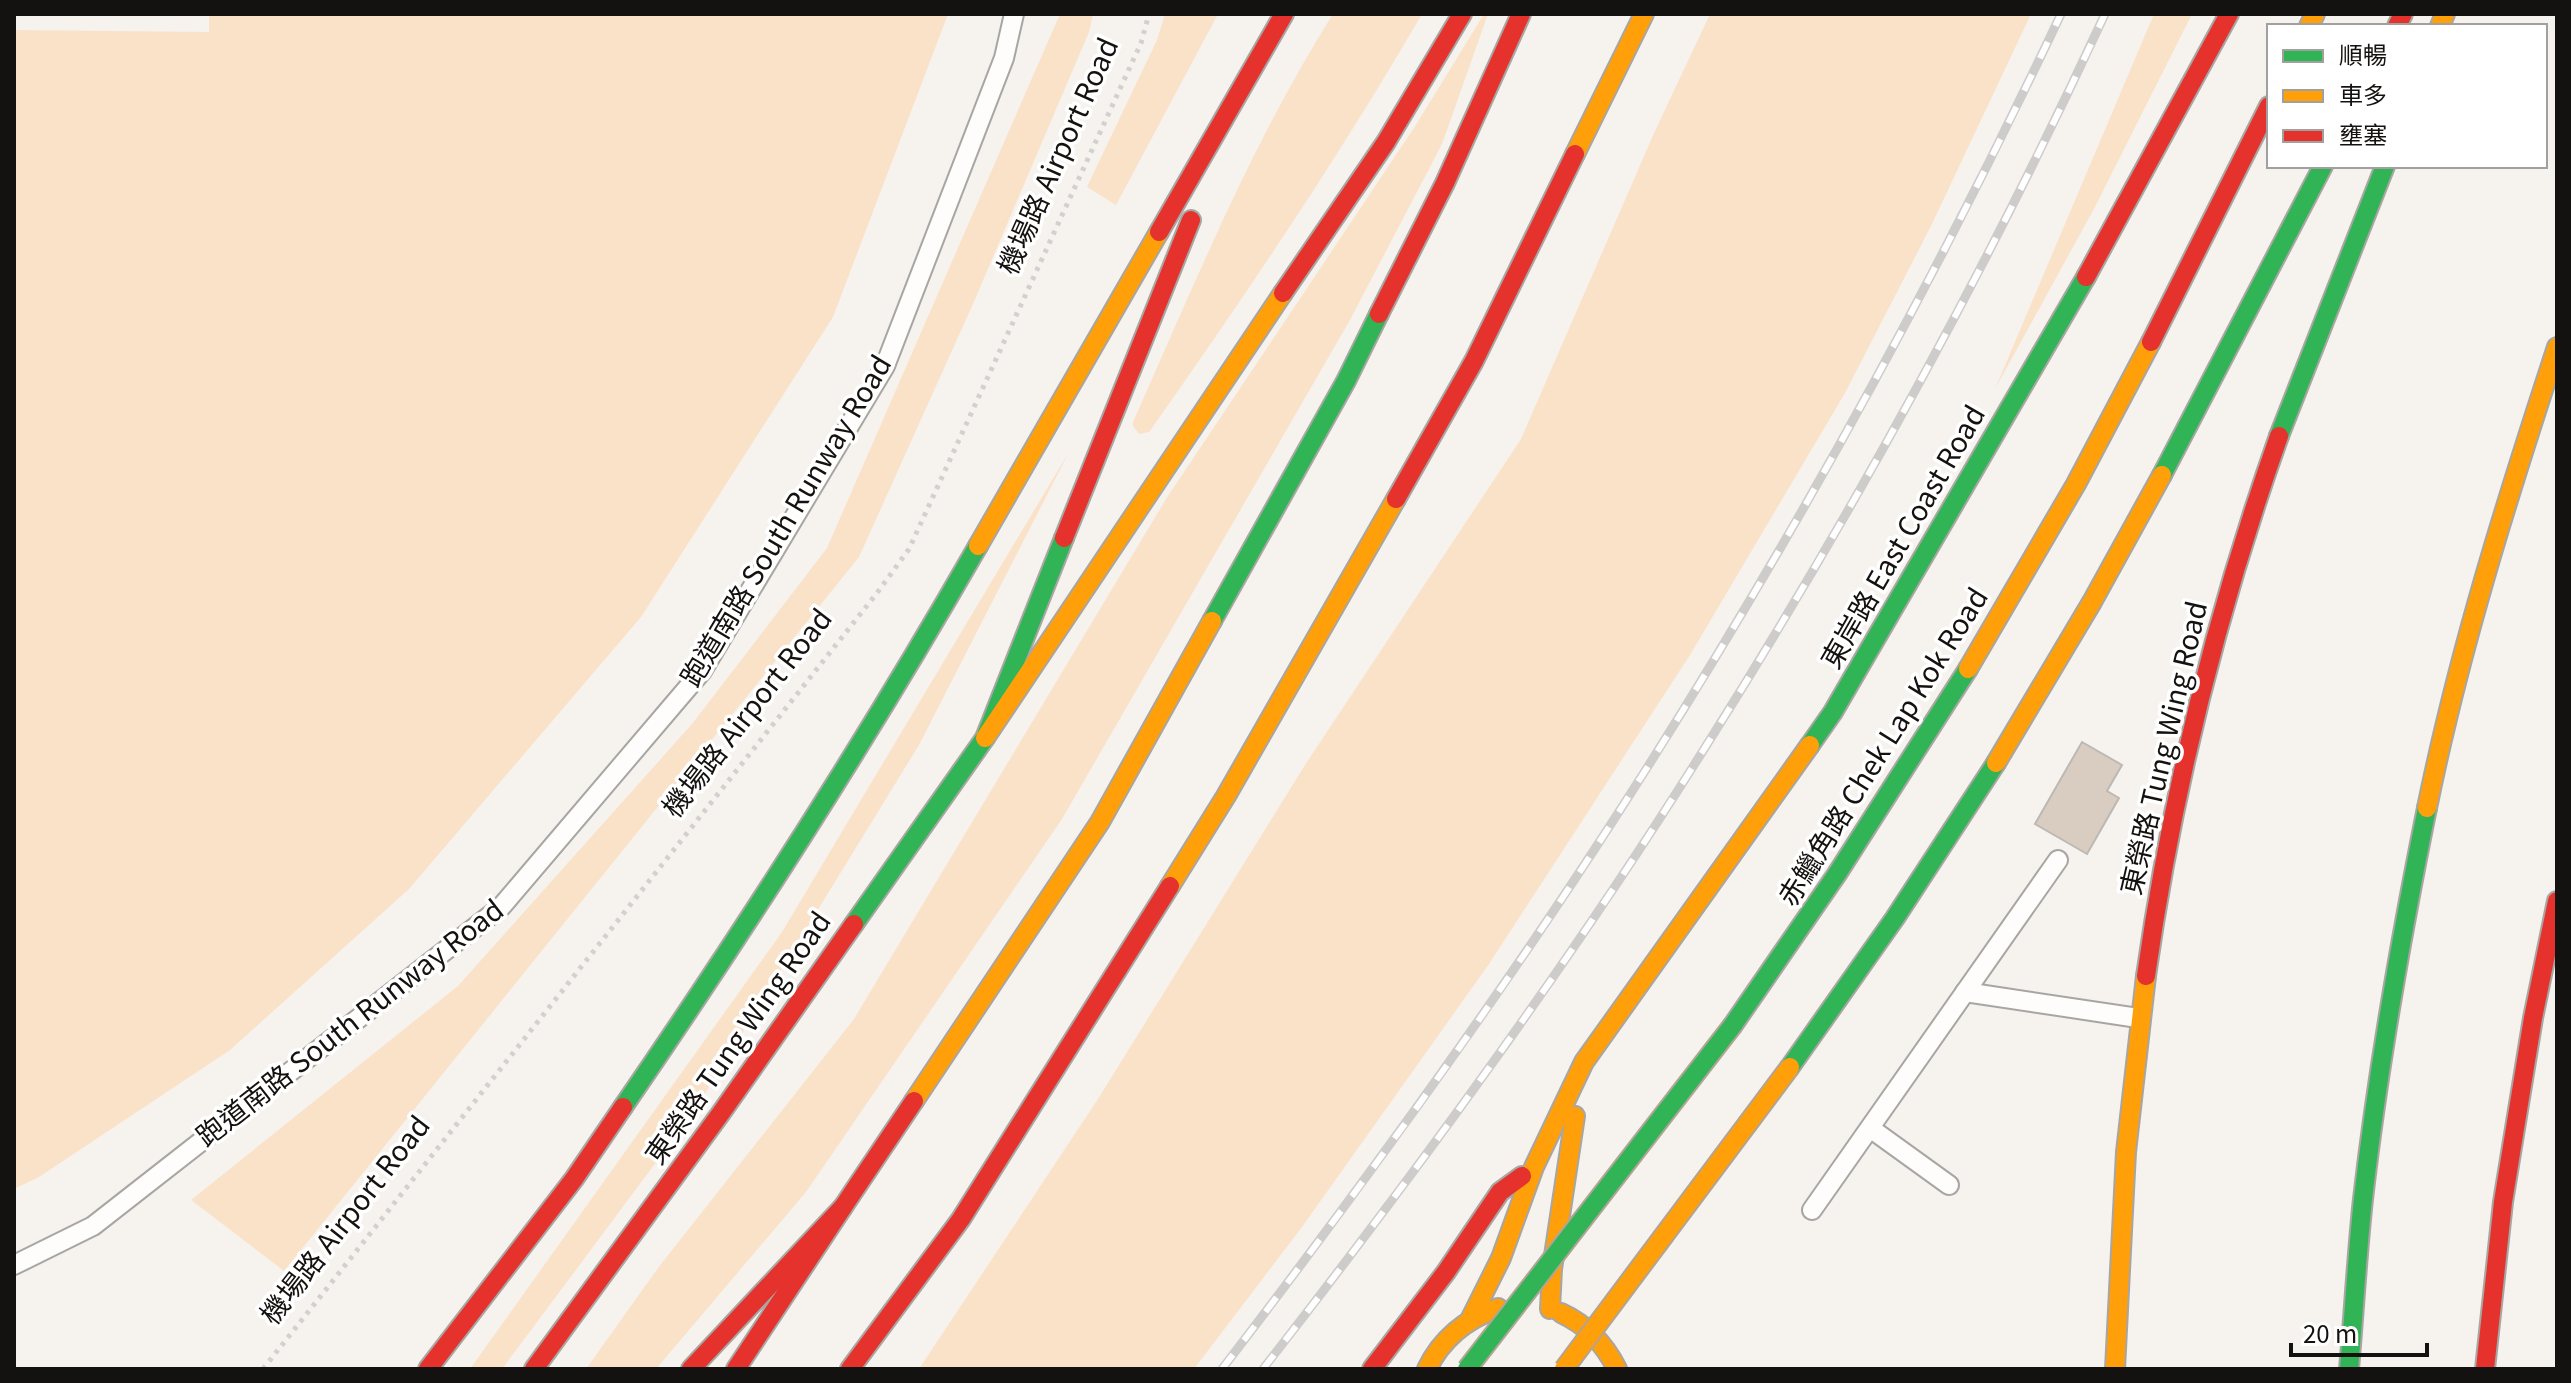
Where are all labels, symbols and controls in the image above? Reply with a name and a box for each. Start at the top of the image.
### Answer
legend [2267,24,2547,168]
street label: 機場路 Airport Road [986,31,1126,280]
text: 順暢 [2339,36,2387,71]
text: 車多 [2339,76,2387,111]
text: 壅塞 [2339,116,2387,151]
street label: 跑道南路 South Runway Road [669,347,899,693]
street label: 東岸路 East Coast Road [1809,397,1993,675]
street label: 赤鱲角路 Chek Lap Kok Road [1767,579,1996,913]
street label: 東榮路 Tung Wing Road [2109,597,2215,898]
street label: 機場路 Airport Road [651,599,840,824]
street label: 跑道南路 South Runway Road [187,889,511,1154]
street label: 東榮路 Tung Wing Road [634,902,839,1171]
street label: 機場路 Airport Road [249,1106,438,1331]
scale bar [2291,1307,2427,1357]
text: 20 m [2303,1315,2357,1350]

